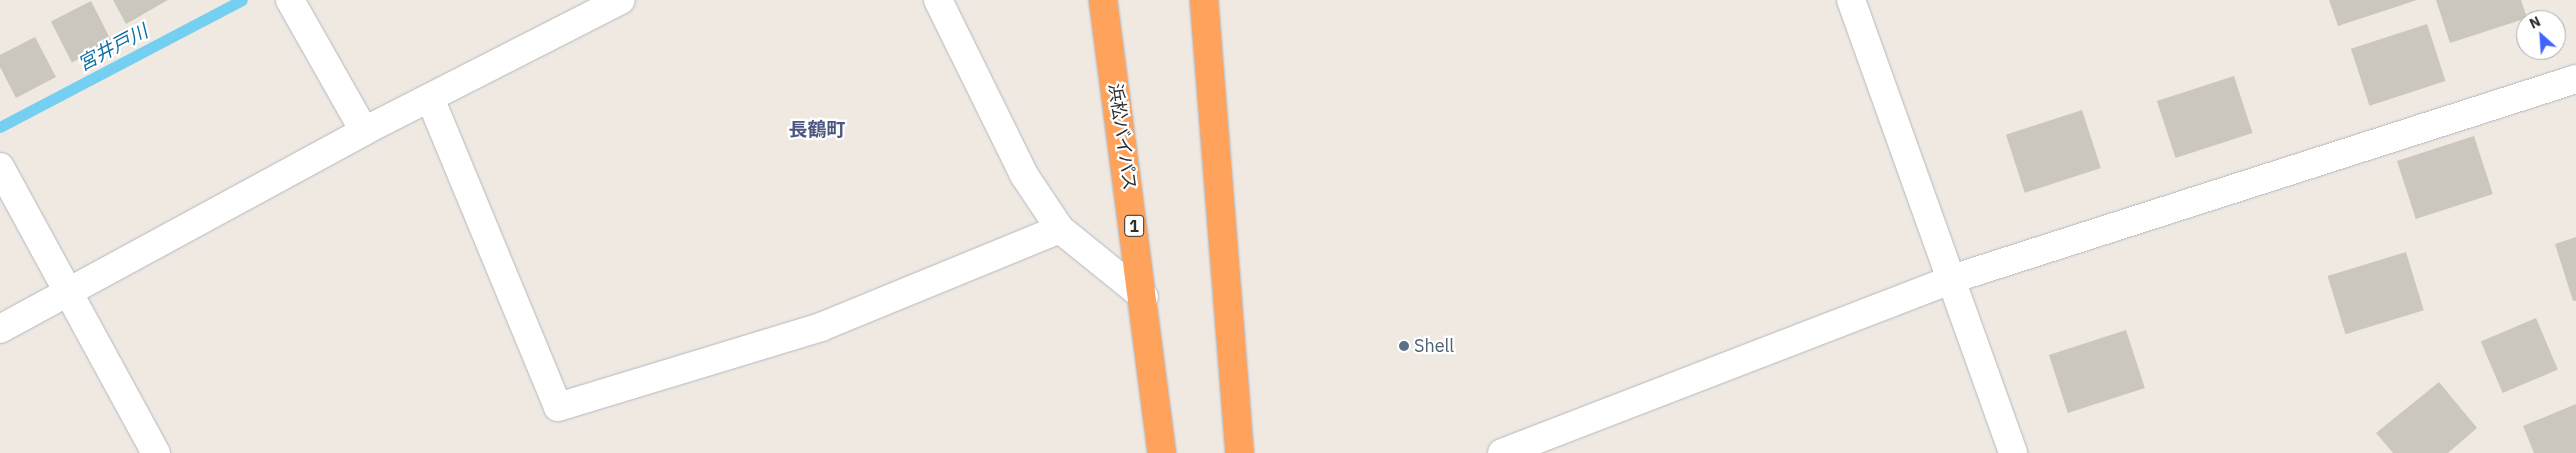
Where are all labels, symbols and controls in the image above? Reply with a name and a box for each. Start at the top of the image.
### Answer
north arrow [2516,10,2566,60]
text: N [2526,12,2543,33]
water label: 宮井戸川 [74,20,152,76]
street label: 浜松バイパス [1104,82,1140,192]
district label: 長鶴町 [789,119,845,141]
road number: 1 [1124,212,1144,240]
place label: Shell [1414,335,1454,357]
marker: Shell [1398,340,1410,352]

